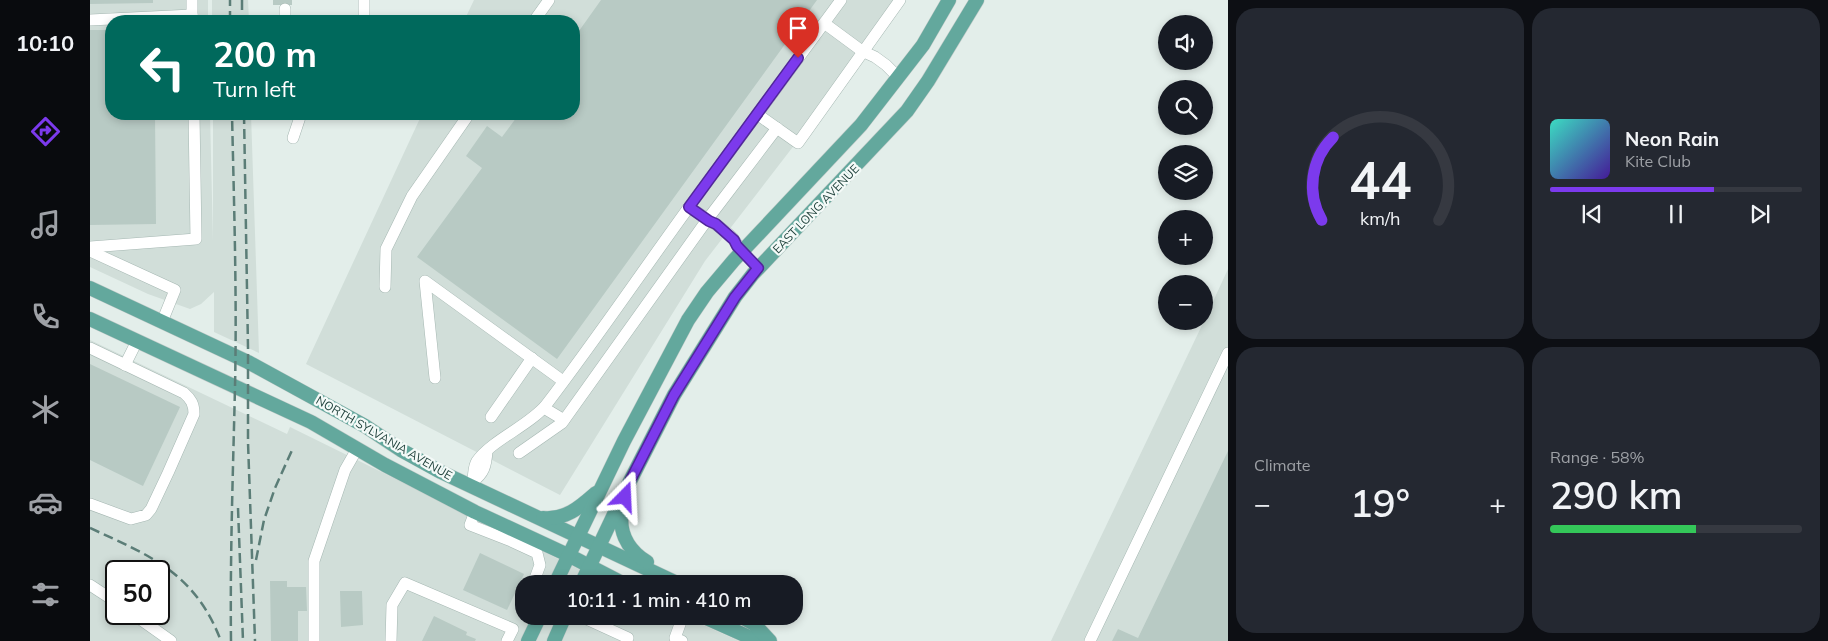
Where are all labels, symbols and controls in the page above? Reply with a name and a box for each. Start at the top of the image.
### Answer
pin [777,7,819,58]
icon: arrive [784,14,812,42]
map controls [1158,15,1213,330]
button: sound [1158,15,1213,70]
text: 10:10 [16,29,74,57]
text: 200 m [213,32,317,76]
icon: left [130,35,195,100]
text: Turn left [213,75,296,103]
button: search [1158,80,1213,135]
icon: directions [28,114,63,149]
text: Neon Rain [1625,127,1719,151]
button: layers [1158,145,1213,200]
text: 44 [1349,147,1411,212]
text: Kite Club [1625,151,1691,171]
street label: EAST LONG AVENUE [769,161,862,256]
icon: previous [1578,200,1606,228]
icon: pause [1662,200,1690,228]
icon: next [1746,200,1774,228]
icon: music [28,207,63,242]
text: km/h [1360,207,1400,229]
button: + [1158,210,1213,265]
button: − [1158,275,1213,330]
icon: phone [28,299,63,334]
icon: climate [28,392,63,427]
street label: NORTH SYLVANIA AVENUE [313,392,455,483]
text: Range · 58% [1550,447,1645,467]
text: Climate [1254,455,1310,475]
position arrow [598,470,650,522]
text: 290 km [1550,471,1683,519]
text: 19° [1350,479,1410,527]
icon: car [28,485,63,520]
text: − [1254,486,1271,521]
text: + [1489,486,1506,521]
speed limit sign: 50 [105,560,170,625]
icon: filters [28,577,63,612]
text: 10:11 · 1 min · 410 m [566,588,752,612]

